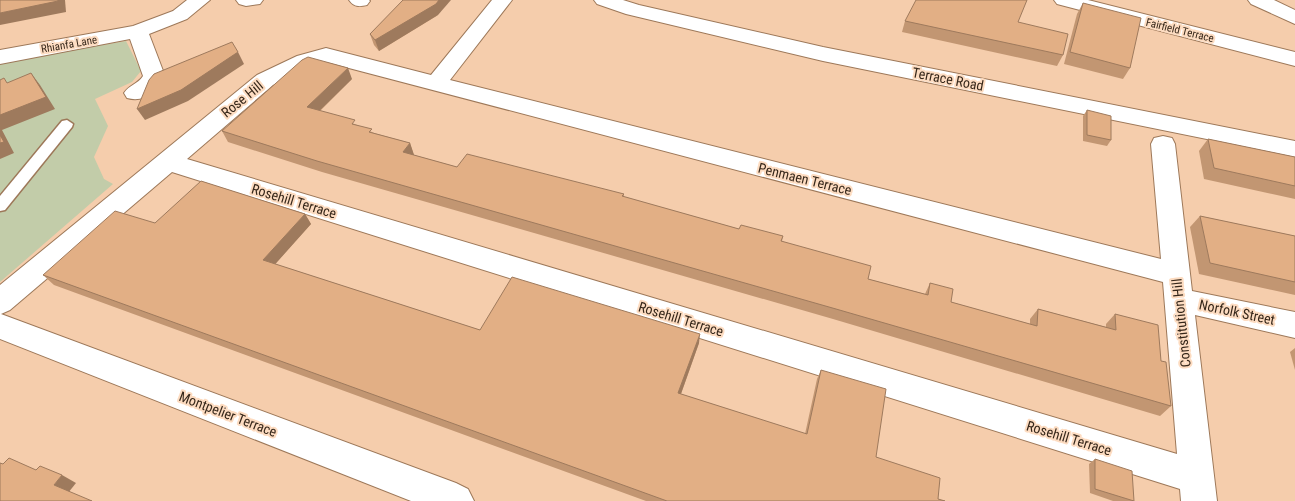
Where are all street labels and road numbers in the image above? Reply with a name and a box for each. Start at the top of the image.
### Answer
street label: Fairfield Terrace [1145,16,1215,45]
street label: Rhianfa Lane [40,33,98,56]
street label: Terrace Road [911,64,985,94]
street label: Rose Hill [218,77,266,121]
street label: Penmaen Terrace [757,160,854,198]
street label: Rosehill Terrace [250,180,339,222]
street label: Constitution Hill [1168,278,1194,368]
street label: Norfolk Street [1198,296,1276,328]
street label: Rosehill Terrace [637,298,726,340]
street label: Montpelier Terrace [177,388,280,440]
street label: Rosehill Terrace [1025,417,1114,459]

